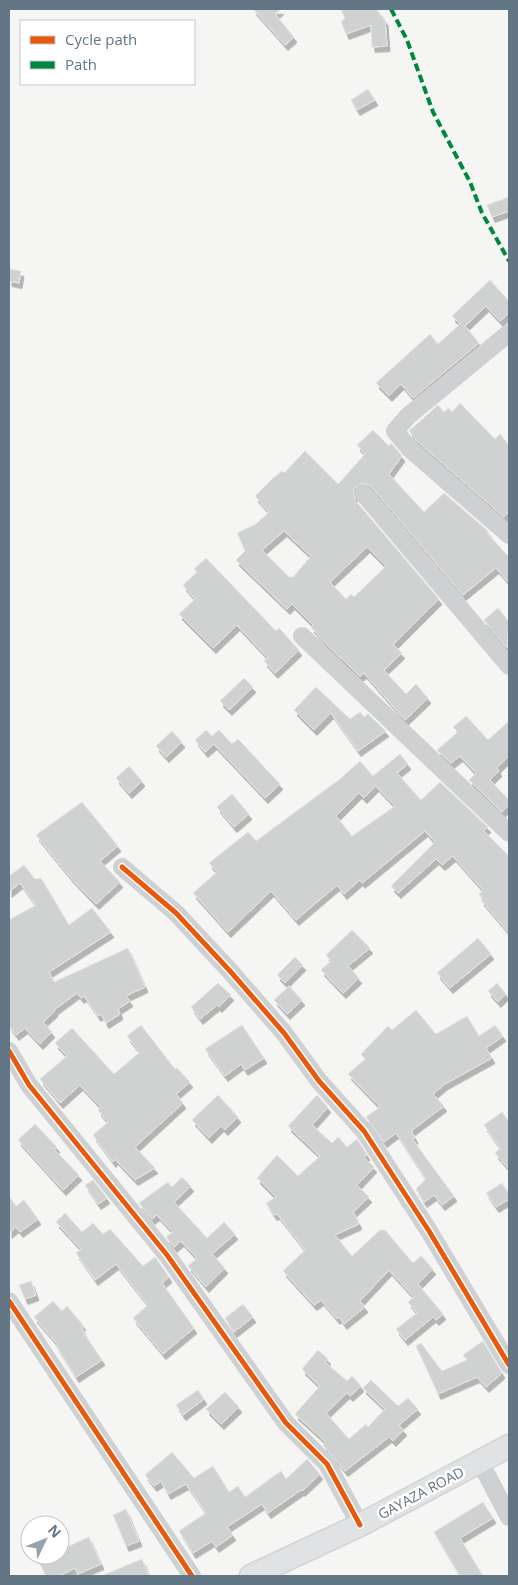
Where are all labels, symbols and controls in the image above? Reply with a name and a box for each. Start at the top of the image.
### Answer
legend [20,20,195,85]
text: Cycle path [65,29,137,49]
text: Path [65,54,97,74]
street label: GAYAZA ROAD [374,1462,467,1523]
north arrow [20,1515,70,1565]
text: N [44,1520,66,1541]

